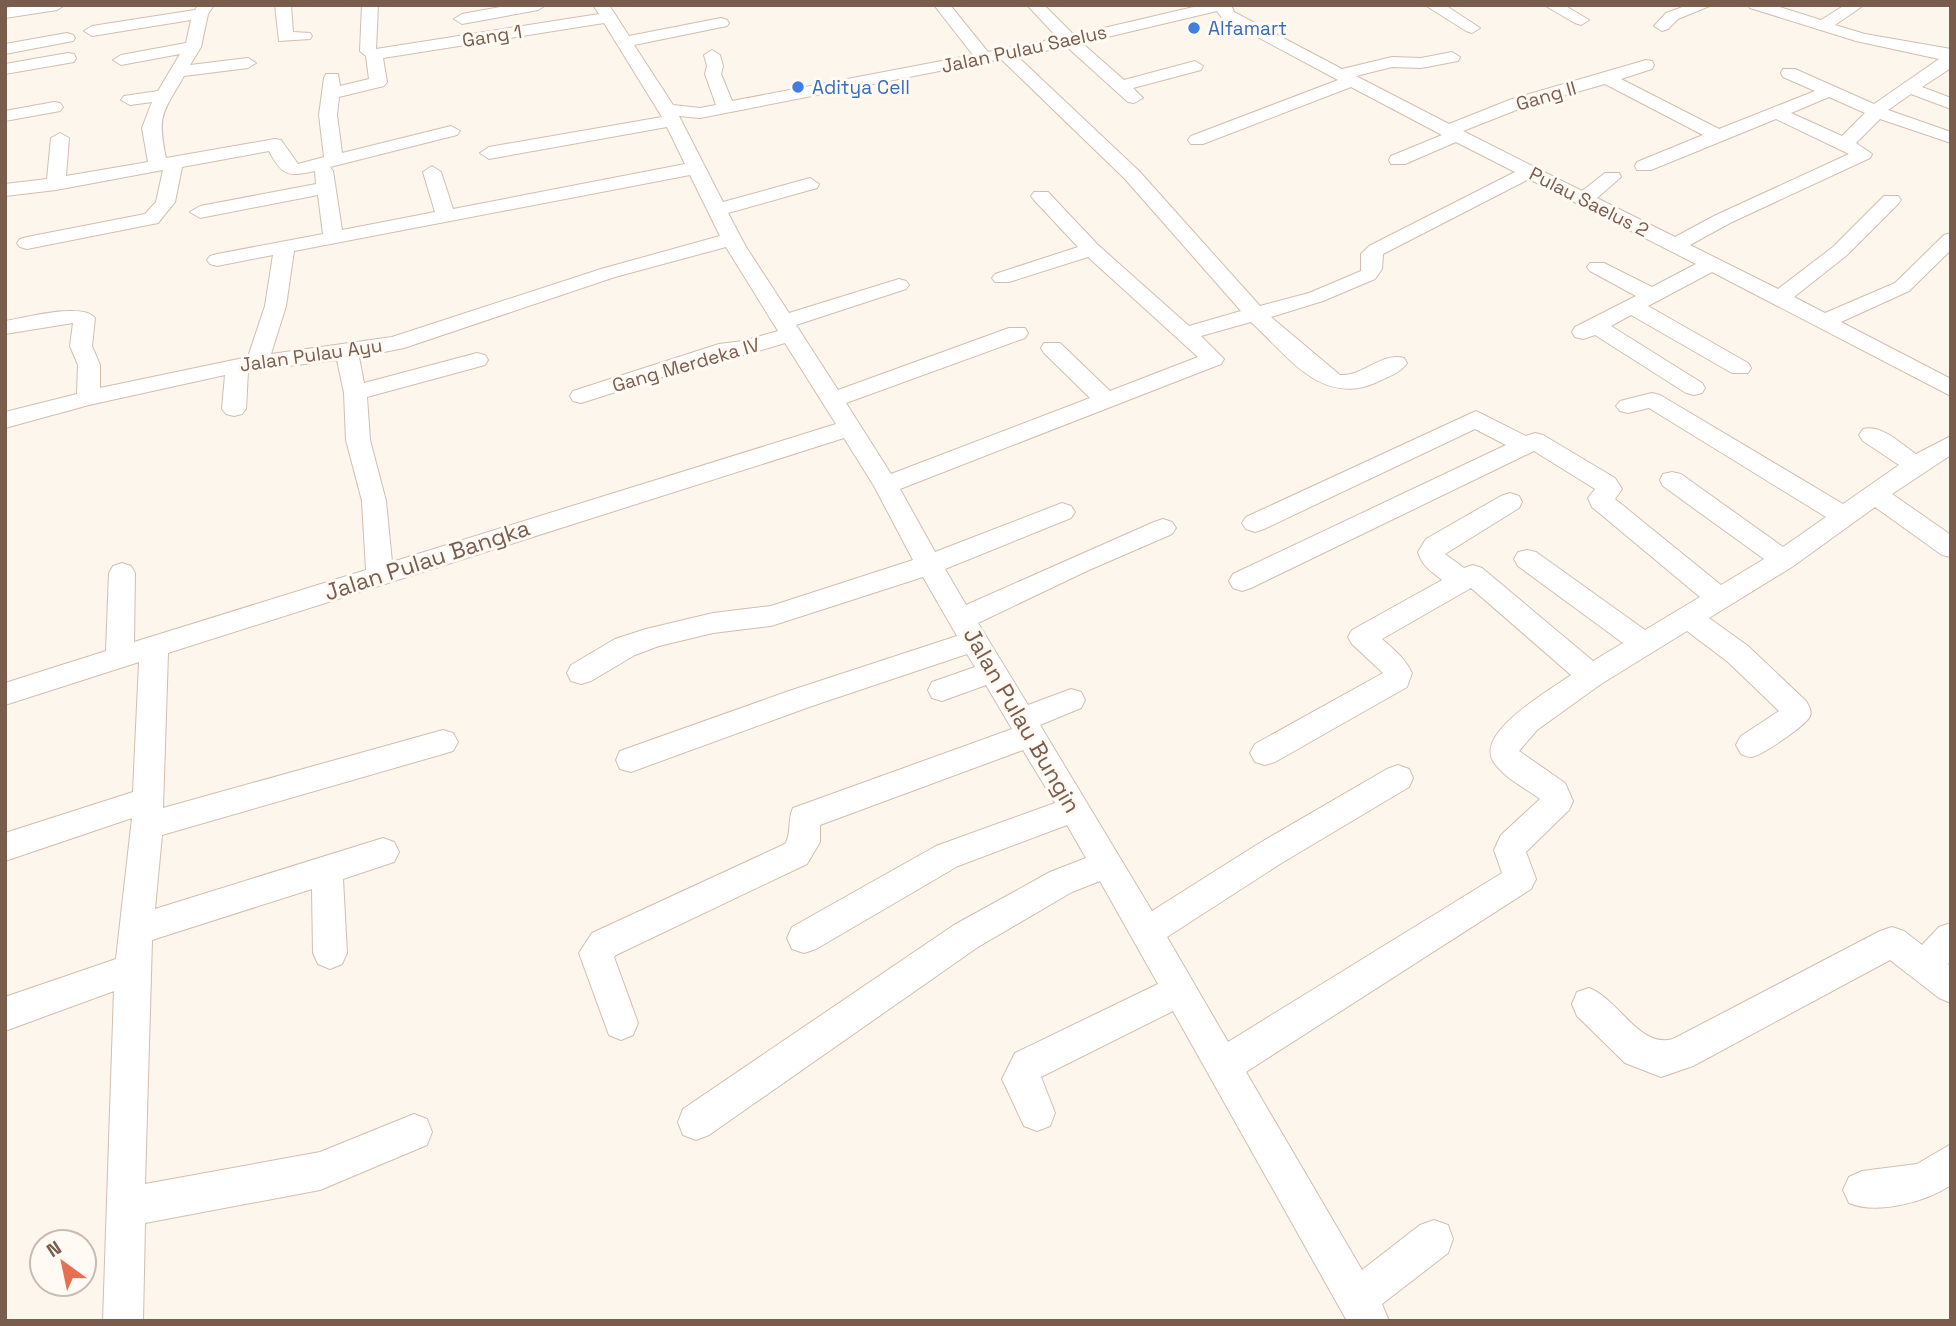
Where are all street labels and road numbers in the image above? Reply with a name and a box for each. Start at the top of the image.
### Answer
street label: Gang 1 [460,19,524,53]
street label: Jalan Pulau Saelus [939,19,1109,79]
street label: Gang II [1513,76,1579,116]
street label: Pulau Saelus 2 [1525,161,1653,243]
street label: Gang Merdeka IV [609,332,763,398]
street label: Jalan Pulau Ayu [238,333,384,377]
street label: Jalan Pulau Bangka [320,513,534,607]
street label: Jalan Pulau Bungin [957,622,1087,818]

